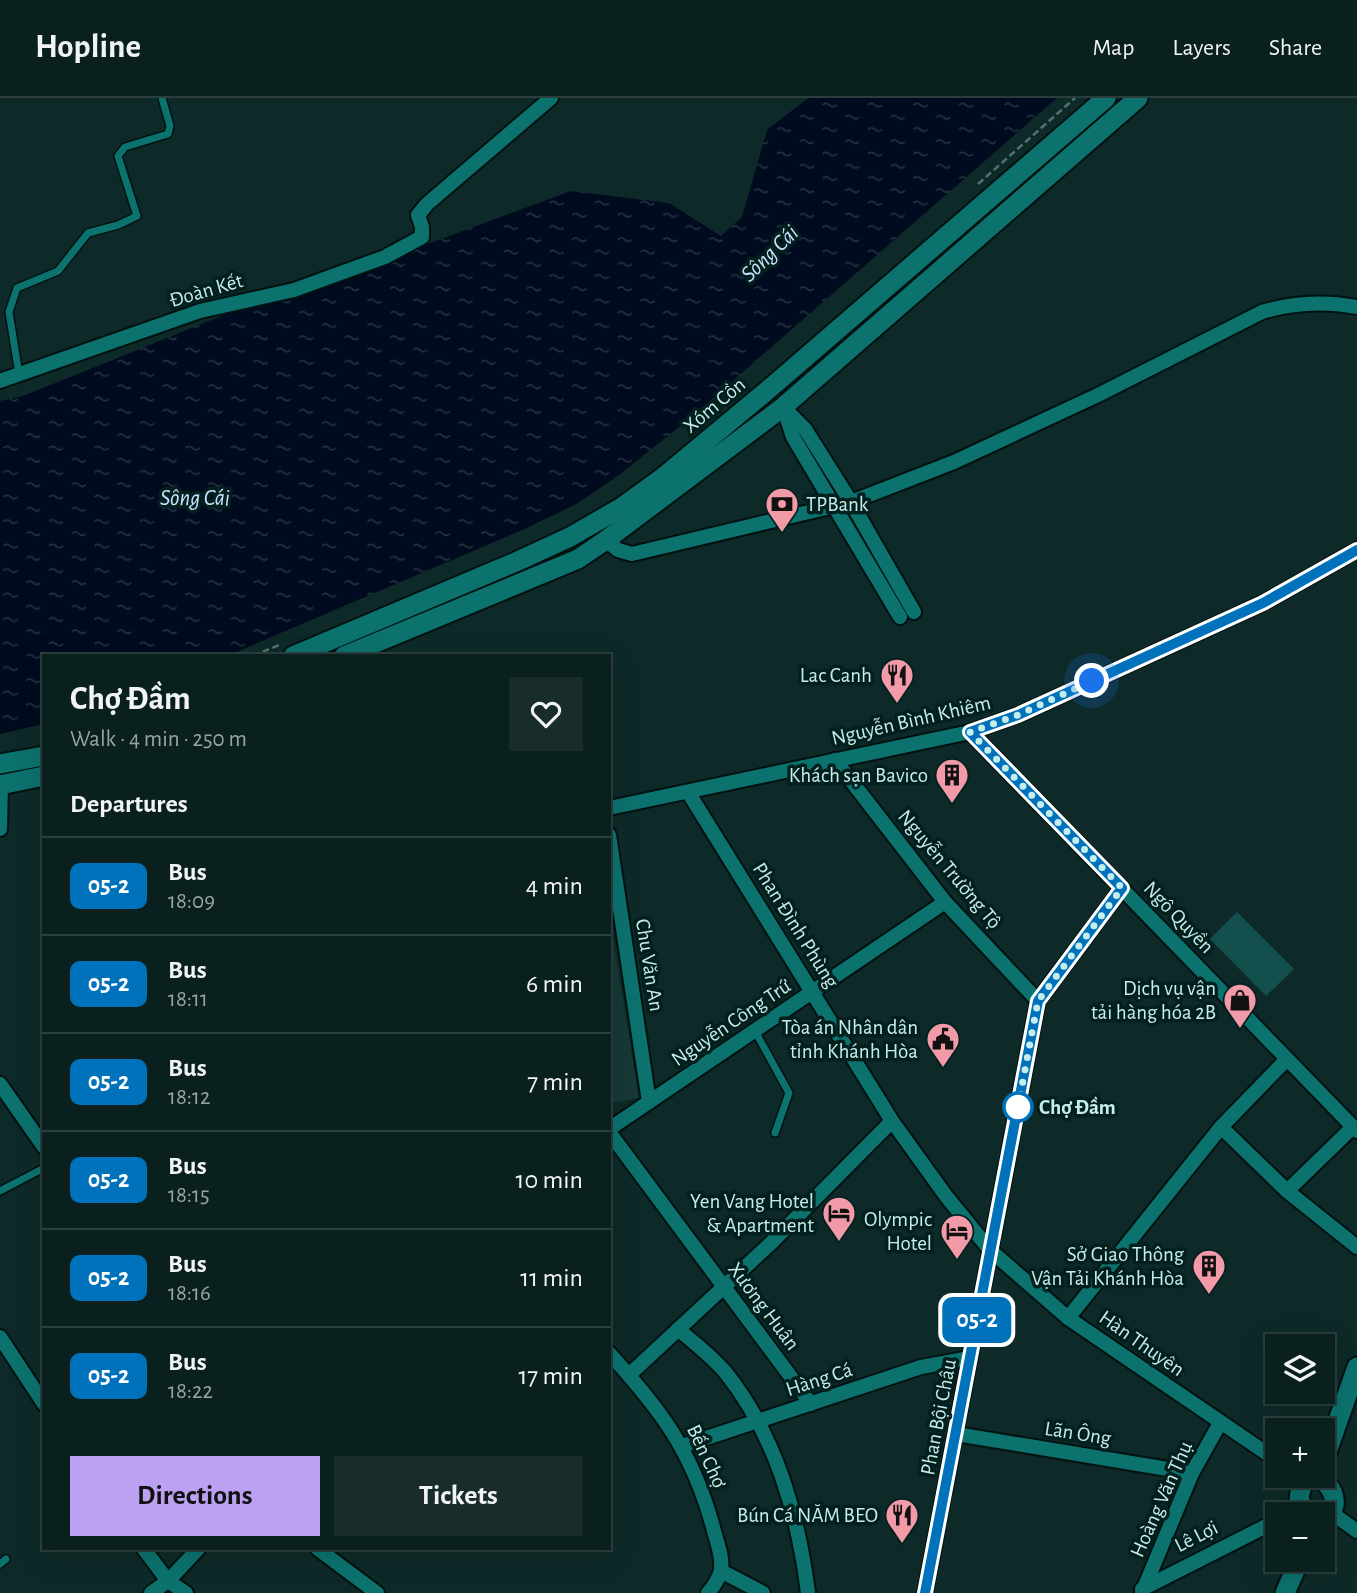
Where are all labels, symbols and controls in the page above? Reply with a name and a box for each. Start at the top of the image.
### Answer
text: Hopline [35,31,141,64]
text: Map [1092,36,1134,60]
text: Layers [1172,36,1231,60]
text: Share [1269,36,1322,60]
water label: Sông Cái [737,222,803,287]
street label: Đoàn Kết [167,270,246,311]
street label: Xóm Cồn [679,374,749,437]
bank icon: TPBank [763,485,801,534]
water label: Sông Cái [160,487,230,510]
place label: TPBank [806,494,869,515]
restaurant icon: Lac Canh [878,656,916,705]
your location [1074,663,1109,698]
place label: Lac Canh [800,665,872,686]
button: heart [509,677,583,751]
text: Chợ Đầm [70,683,191,716]
street label: Nguyễn Bình Khiêm [829,691,993,749]
text: Walk · 4 min · 250 m [70,728,247,751]
building icon: Khách sạn Bavico [933,756,971,805]
place label: Khách sạn Bavico [789,765,928,786]
text: Departures [70,791,188,817]
street label: Nguyễn Trường Tộ [894,805,1006,933]
text: Bus [168,859,207,885]
street label: Phan Đình Phùng [749,859,843,992]
text: 4 min [526,873,583,899]
text: 05-2 [88,874,129,898]
street label: Ngô Quyền [1140,877,1218,957]
text: 18:09 [168,890,215,913]
street label: Chu Văn An [632,917,667,1013]
text: Bus [168,957,207,983]
text: 6 min [526,971,583,997]
text: 05-2 [88,972,129,996]
street label: Nguyễn Công Trứ [667,974,795,1070]
place label: Dịch vụ vận tải hàng hóa 2B [1091,978,1216,1023]
shop icon: Dịch vụ vận tải hàng hóa 2B [1221,981,1259,1030]
text: 18:11 [168,988,208,1011]
place label: Tòa án Nhân dân tỉnh Khánh Hòa [782,1017,918,1062]
public building icon: Tòa án Nhân dân tỉnh Khánh Hòa [924,1020,962,1069]
text: Bus [168,1055,207,1081]
text: 7 min [527,1069,583,1095]
text: 05-2 [88,1070,129,1094]
text: 18:12 [168,1086,210,1109]
marker: Chợ Đầm [1003,1092,1033,1122]
place label: Chợ Đầm [1039,1096,1116,1118]
text: Bus [168,1153,207,1179]
text: 10 min [516,1167,583,1193]
text: 05-2 [88,1168,129,1192]
text: 18:15 [168,1184,210,1207]
place label: Yen Vang Hotel & Apartment [690,1191,814,1236]
hotel icon: Yen Vang Hotel & Apartment [820,1194,858,1243]
place label: Olympic Hotel [864,1209,932,1254]
hotel icon: Olympic Hotel [938,1212,976,1261]
place label: Sở Giao Thông Vận Tải Khánh Hòa [1031,1244,1185,1289]
building icon: Sở Giao Thông Vận Tải Khánh Hòa [1190,1247,1228,1296]
text: Bus [168,1251,207,1277]
street label: Xương Huân [724,1259,803,1354]
text: 11 min [520,1265,583,1291]
text: 05-2 [88,1266,129,1290]
text: 18:16 [168,1282,211,1305]
line badge: 05-2 [928,1297,1026,1343]
street label: Hàn Thuyên [1095,1307,1188,1380]
text: 05-2 [956,1308,998,1332]
map controls [1265,1334,1335,1572]
button: layers [1265,1334,1335,1404]
text: Bus [168,1349,207,1375]
street label: Phan Bội Châu [917,1357,960,1477]
street label: Hàng Cá [783,1359,855,1400]
text: 17 min [518,1363,583,1389]
text: 05-2 [88,1364,129,1388]
text: 18:22 [168,1380,213,1403]
street label: Lãn Ông [1043,1416,1114,1449]
button: + [1265,1418,1335,1488]
street label: Bến Chợ [683,1421,731,1492]
street label: Hoàng Văn Thụ [1127,1438,1196,1560]
button: Directions [70,1456,320,1536]
button: Tickets [334,1456,583,1536]
restaurant icon: Bún Cá NĂM BEO [883,1496,921,1545]
button: − [1265,1502,1335,1572]
place label: Bún Cá NĂM BEO [737,1504,878,1526]
street label: Lê Lợi [1171,1517,1221,1556]

